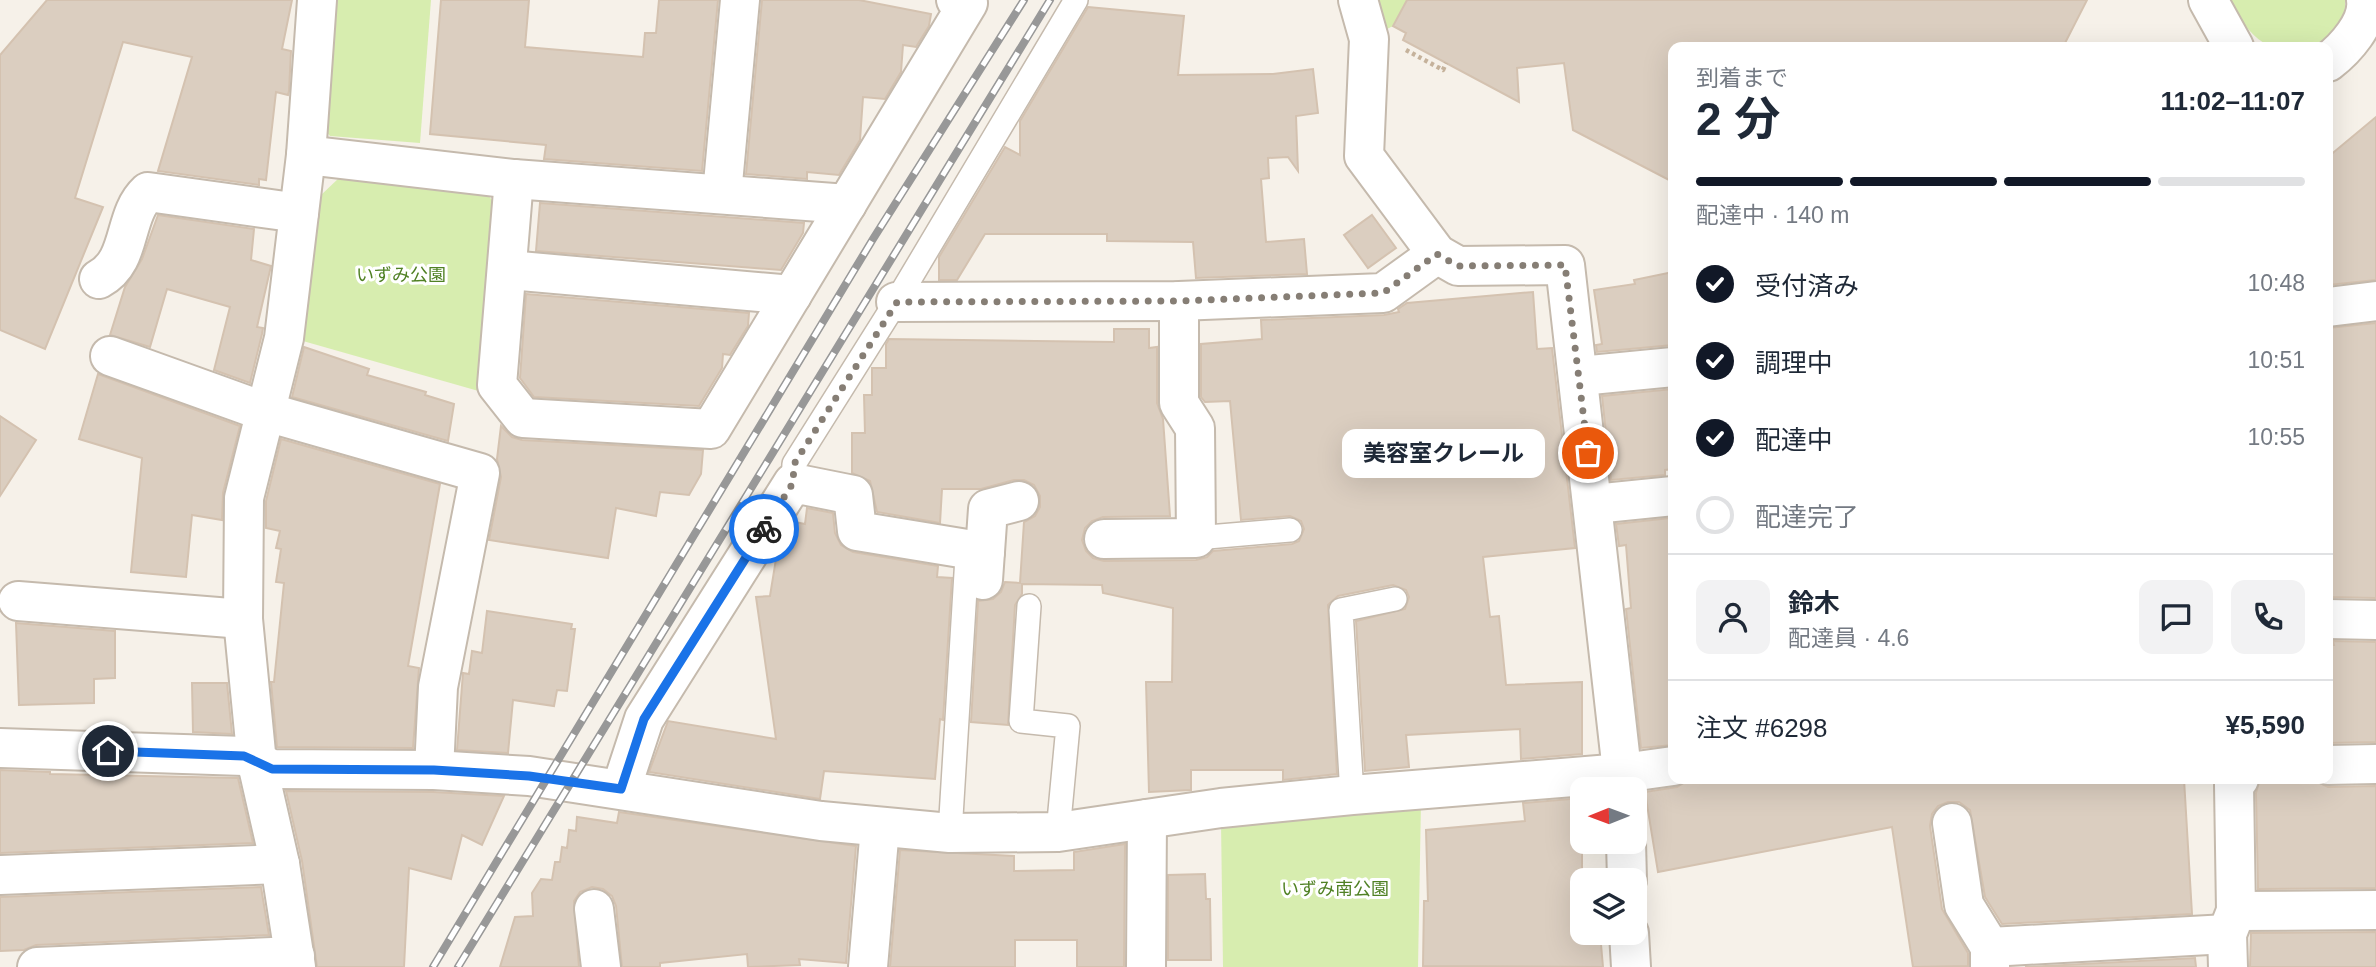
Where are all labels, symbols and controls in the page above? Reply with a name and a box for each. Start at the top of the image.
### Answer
text: 到着まで [1696,65,1788,91]
text: 11:02–11:07 [2160,86,2305,116]
text: 2 分 [1696,93,1780,145]
text: 配達中 · 140 m [1696,202,1849,228]
park label: いずみ公園 [356,265,446,285]
icon: check [1696,265,1734,303]
text: 10:48 [2247,270,2305,296]
text: 受付済み [1755,271,1859,301]
icon: check [1696,342,1734,380]
text: 10:51 [2247,347,2305,373]
text: 調理中 [1755,348,1833,378]
icon: check [1696,419,1734,457]
pin [1558,423,1618,483]
text: 10:55 [2247,424,2305,450]
text: 配達中 [1755,425,1833,455]
callout: 美容室クレール [1343,428,1546,477]
icon: bag [1569,434,1607,472]
text: 美容室クレール [1363,440,1524,466]
courier [729,494,799,564]
text: 配達完了 [1755,502,1859,532]
icon: bike [745,510,783,548]
button: person [1696,580,1770,654]
button: chat [2139,580,2213,654]
button: phone [2231,580,2305,654]
text: 鈴木 [1788,588,1840,618]
text: 配達員 · 4.6 [1788,625,1909,651]
text: ¥5,590 [2225,710,2305,740]
text: 注文 #6298 [1696,713,1828,743]
pin [78,721,138,781]
icon: home [89,732,127,770]
north arrow [1570,777,1647,854]
map controls [1570,777,1647,945]
button: layers [1570,868,1647,945]
park label: いずみ南公園 [1281,879,1389,899]

